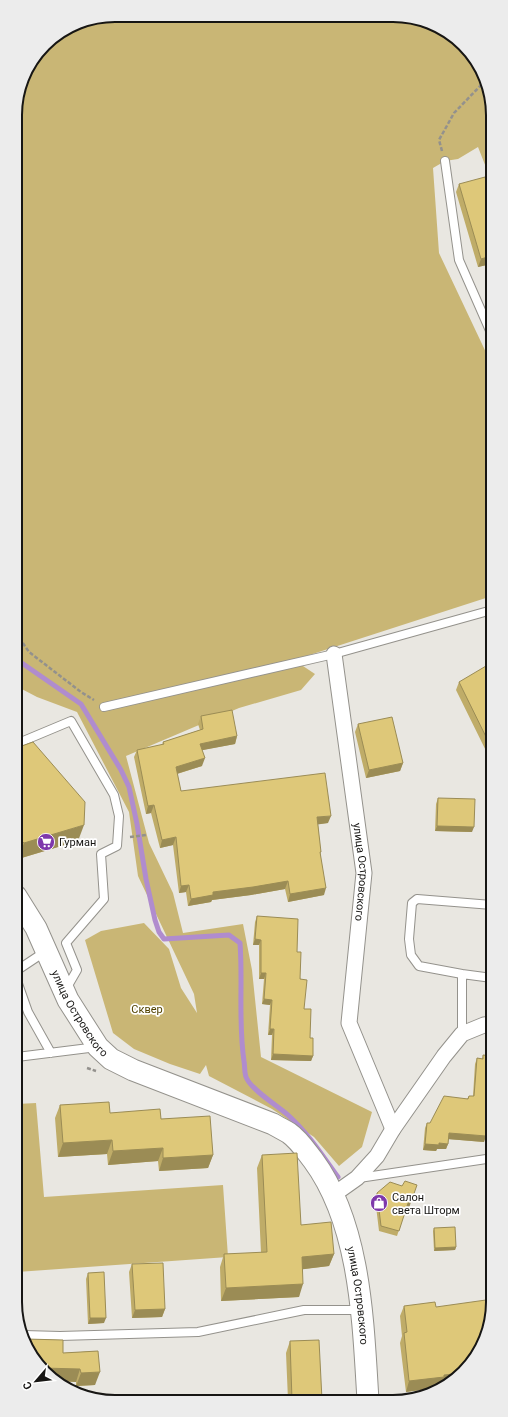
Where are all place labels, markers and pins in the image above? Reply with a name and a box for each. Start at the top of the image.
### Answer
supermarket icon: Гурман [36,832,56,852]
place label: Гурман [59,836,96,849]
place label: Салон света Шторм [392,1191,460,1217]
shop icon: Салон света Шторм [369,1193,389,1213]

